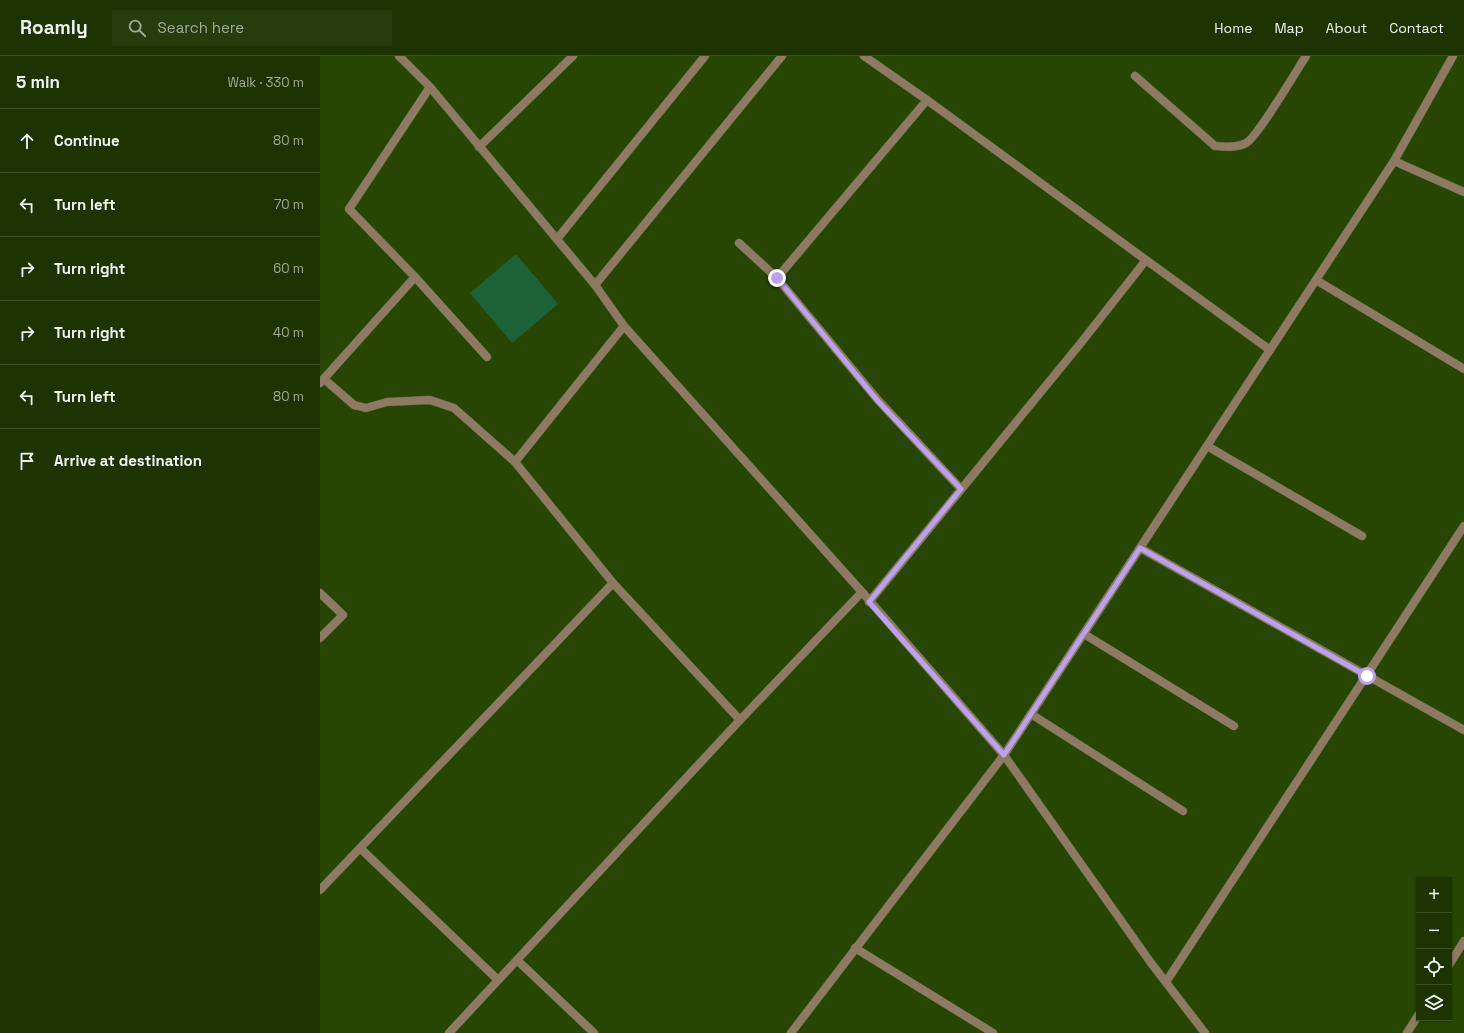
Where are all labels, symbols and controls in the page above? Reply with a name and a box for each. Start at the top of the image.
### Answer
search box [112,10,392,46]
text: Roamly [20,15,88,40]
icon: search [126,17,148,39]
text: Search here [158,18,244,37]
text: Home [1214,19,1252,37]
text: Map [1274,19,1304,37]
text: About [1326,19,1367,37]
text: Contact [1389,19,1444,37]
text: 5 min [16,71,60,93]
text: Walk · 330 m [227,74,304,91]
icon: ahead [16,130,38,152]
text: Continue [54,131,120,150]
text: 80 m [273,132,304,149]
icon: left [16,194,38,216]
text: Turn left [54,195,116,214]
text: 70 m [274,196,304,213]
icon: right [16,258,38,280]
text: Turn right [54,259,125,278]
text: 60 m [273,260,304,277]
route end [768,269,786,287]
icon: right [16,322,38,344]
text: Turn right [54,323,125,342]
text: 40 m [273,324,304,341]
icon: left [16,386,38,408]
text: Turn left [54,387,116,406]
text: 80 m [273,388,304,405]
icon: arrive [16,450,38,472]
text: Arrive at destination [54,451,202,470]
route start [1358,667,1376,685]
map controls [1416,877,1452,1021]
button: + [1416,877,1452,913]
button: − [1416,913,1452,949]
button: locate [1416,949,1452,985]
button: layers [1416,985,1452,1021]

